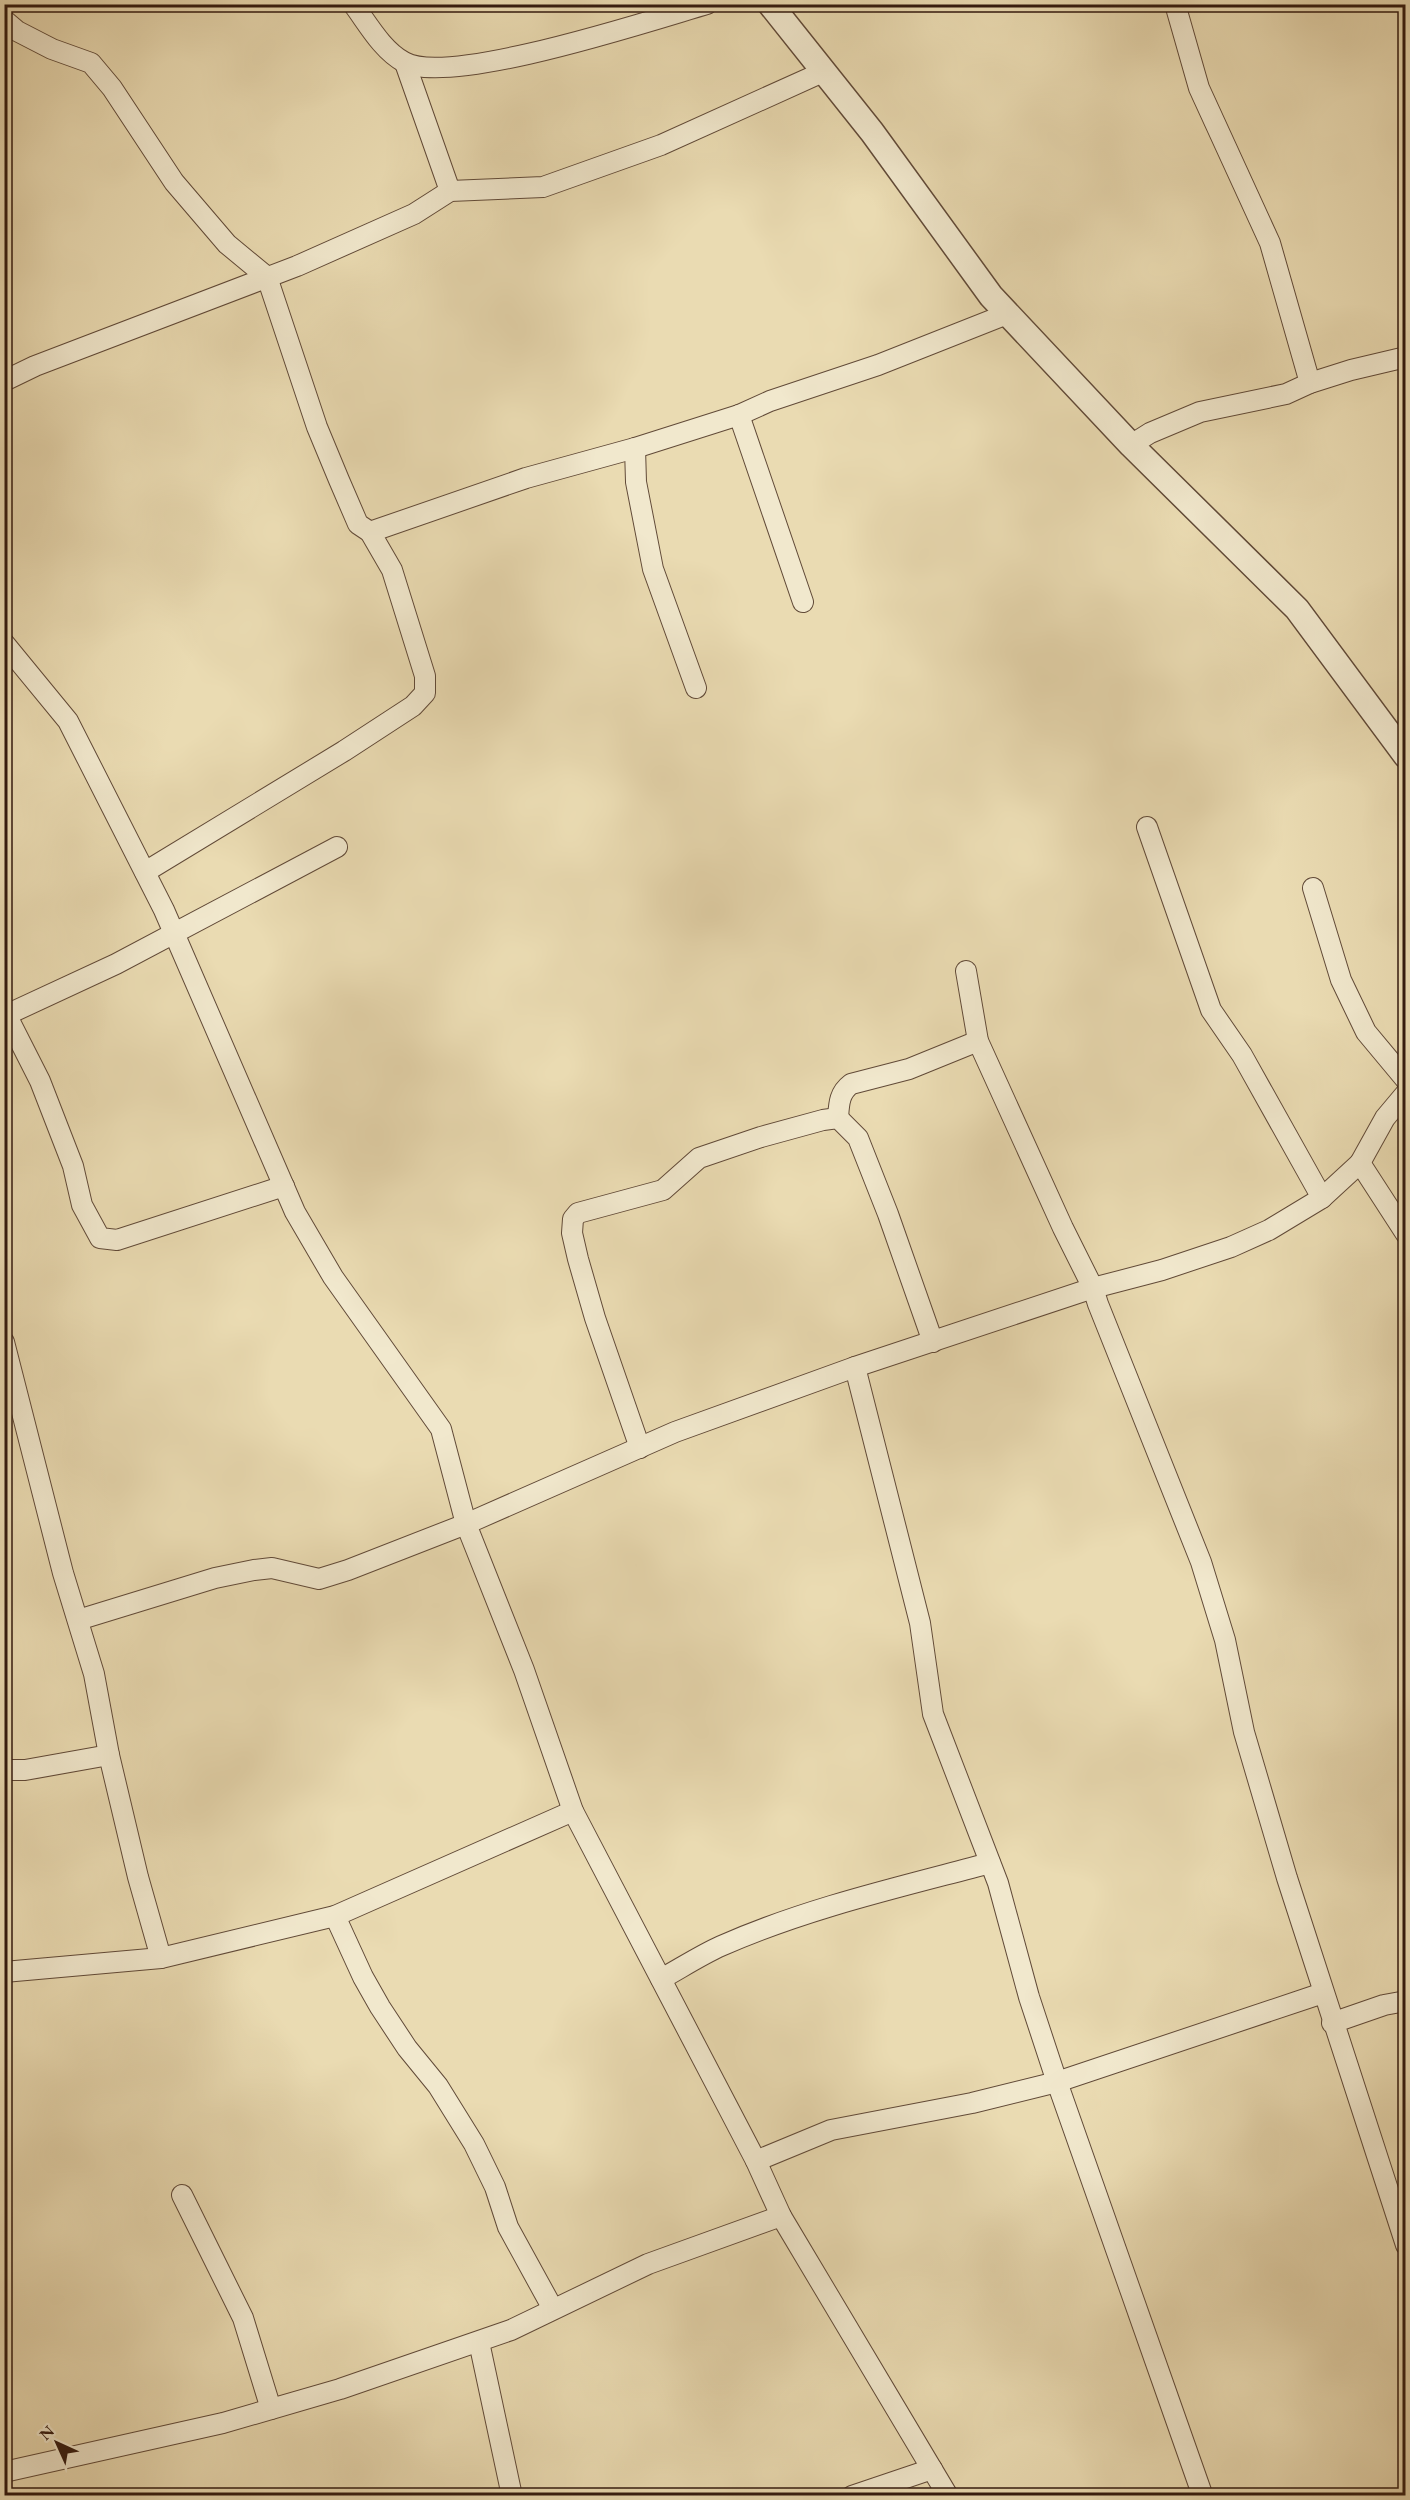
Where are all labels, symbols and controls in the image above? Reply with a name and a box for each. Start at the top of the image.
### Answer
north arrow [27,2413,87,2473]
text: N [35,2421,59,2445]

